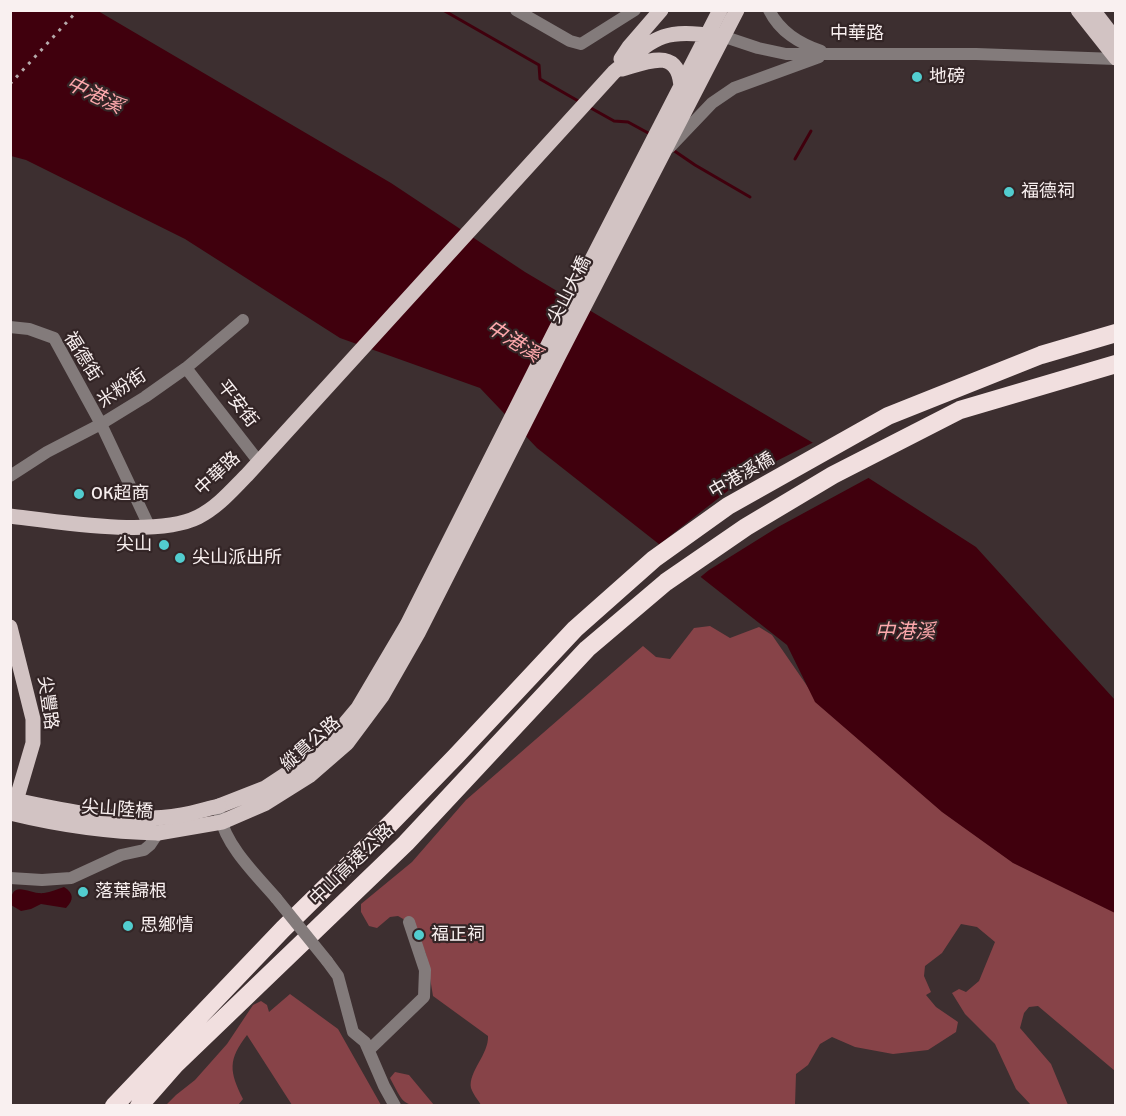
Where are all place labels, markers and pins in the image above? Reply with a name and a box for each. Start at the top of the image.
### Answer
place label: 地磅 [929,66,965,88]
marker: 地磅 [910,70,924,84]
place label: 福德祠 [1021,181,1075,203]
marker: 福德祠 [1002,185,1016,199]
place label: OK超商 [91,483,150,505]
marker: OK超商 [72,487,86,501]
place label: 尖山 [116,534,152,556]
marker: 尖山 [157,538,171,552]
place label: 尖山派出所 [192,547,282,569]
marker: 尖山派出所 [173,551,187,565]
place label: 落葉歸根 [95,881,167,903]
marker: 落葉歸根 [76,885,90,899]
place label: 思鄉情 [140,915,194,937]
marker: 思鄉情 [121,919,135,933]
place label: 福正祠 [431,924,485,946]
marker: 福正祠 [412,928,426,942]

